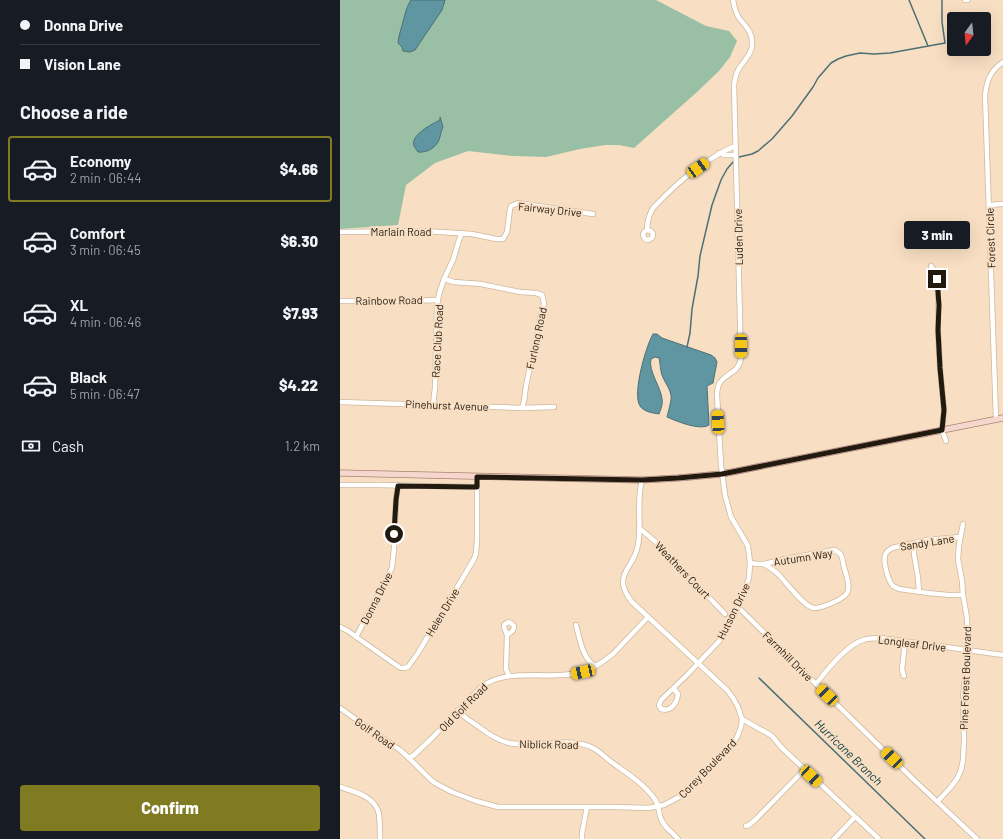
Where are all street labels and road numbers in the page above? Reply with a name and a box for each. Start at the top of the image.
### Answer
street label: Fairway Drive [518,199,583,219]
street label: Forest Circle [982,207,998,268]
street label: Luden Drive [731,208,745,265]
street label: Marlain Road [371,225,431,238]
street label: Rainbow Road [355,293,423,307]
street label: Race Club Road [429,304,445,378]
street label: Furlong Road [523,306,549,370]
street label: Pinehurst Avenue [405,397,489,413]
street label: Sandy Lane [899,531,955,553]
street label: Weathers Court [652,539,714,601]
street label: Autumn Way [773,546,833,568]
street label: Donna Drive [357,570,395,626]
street label: Hutson Drive [714,581,752,641]
street label: Helen Drive [422,585,462,639]
street label: Pine Forest Boulevard [957,626,973,730]
street label: Farmhill Drive [760,628,816,684]
street label: Longleaf Drive [877,632,947,654]
street label: Old Golf Road [436,680,490,734]
street label: Golf Road [353,715,397,751]
street label: Corey Boulevard [675,736,739,800]
street label: Niblick Road [519,737,579,751]

